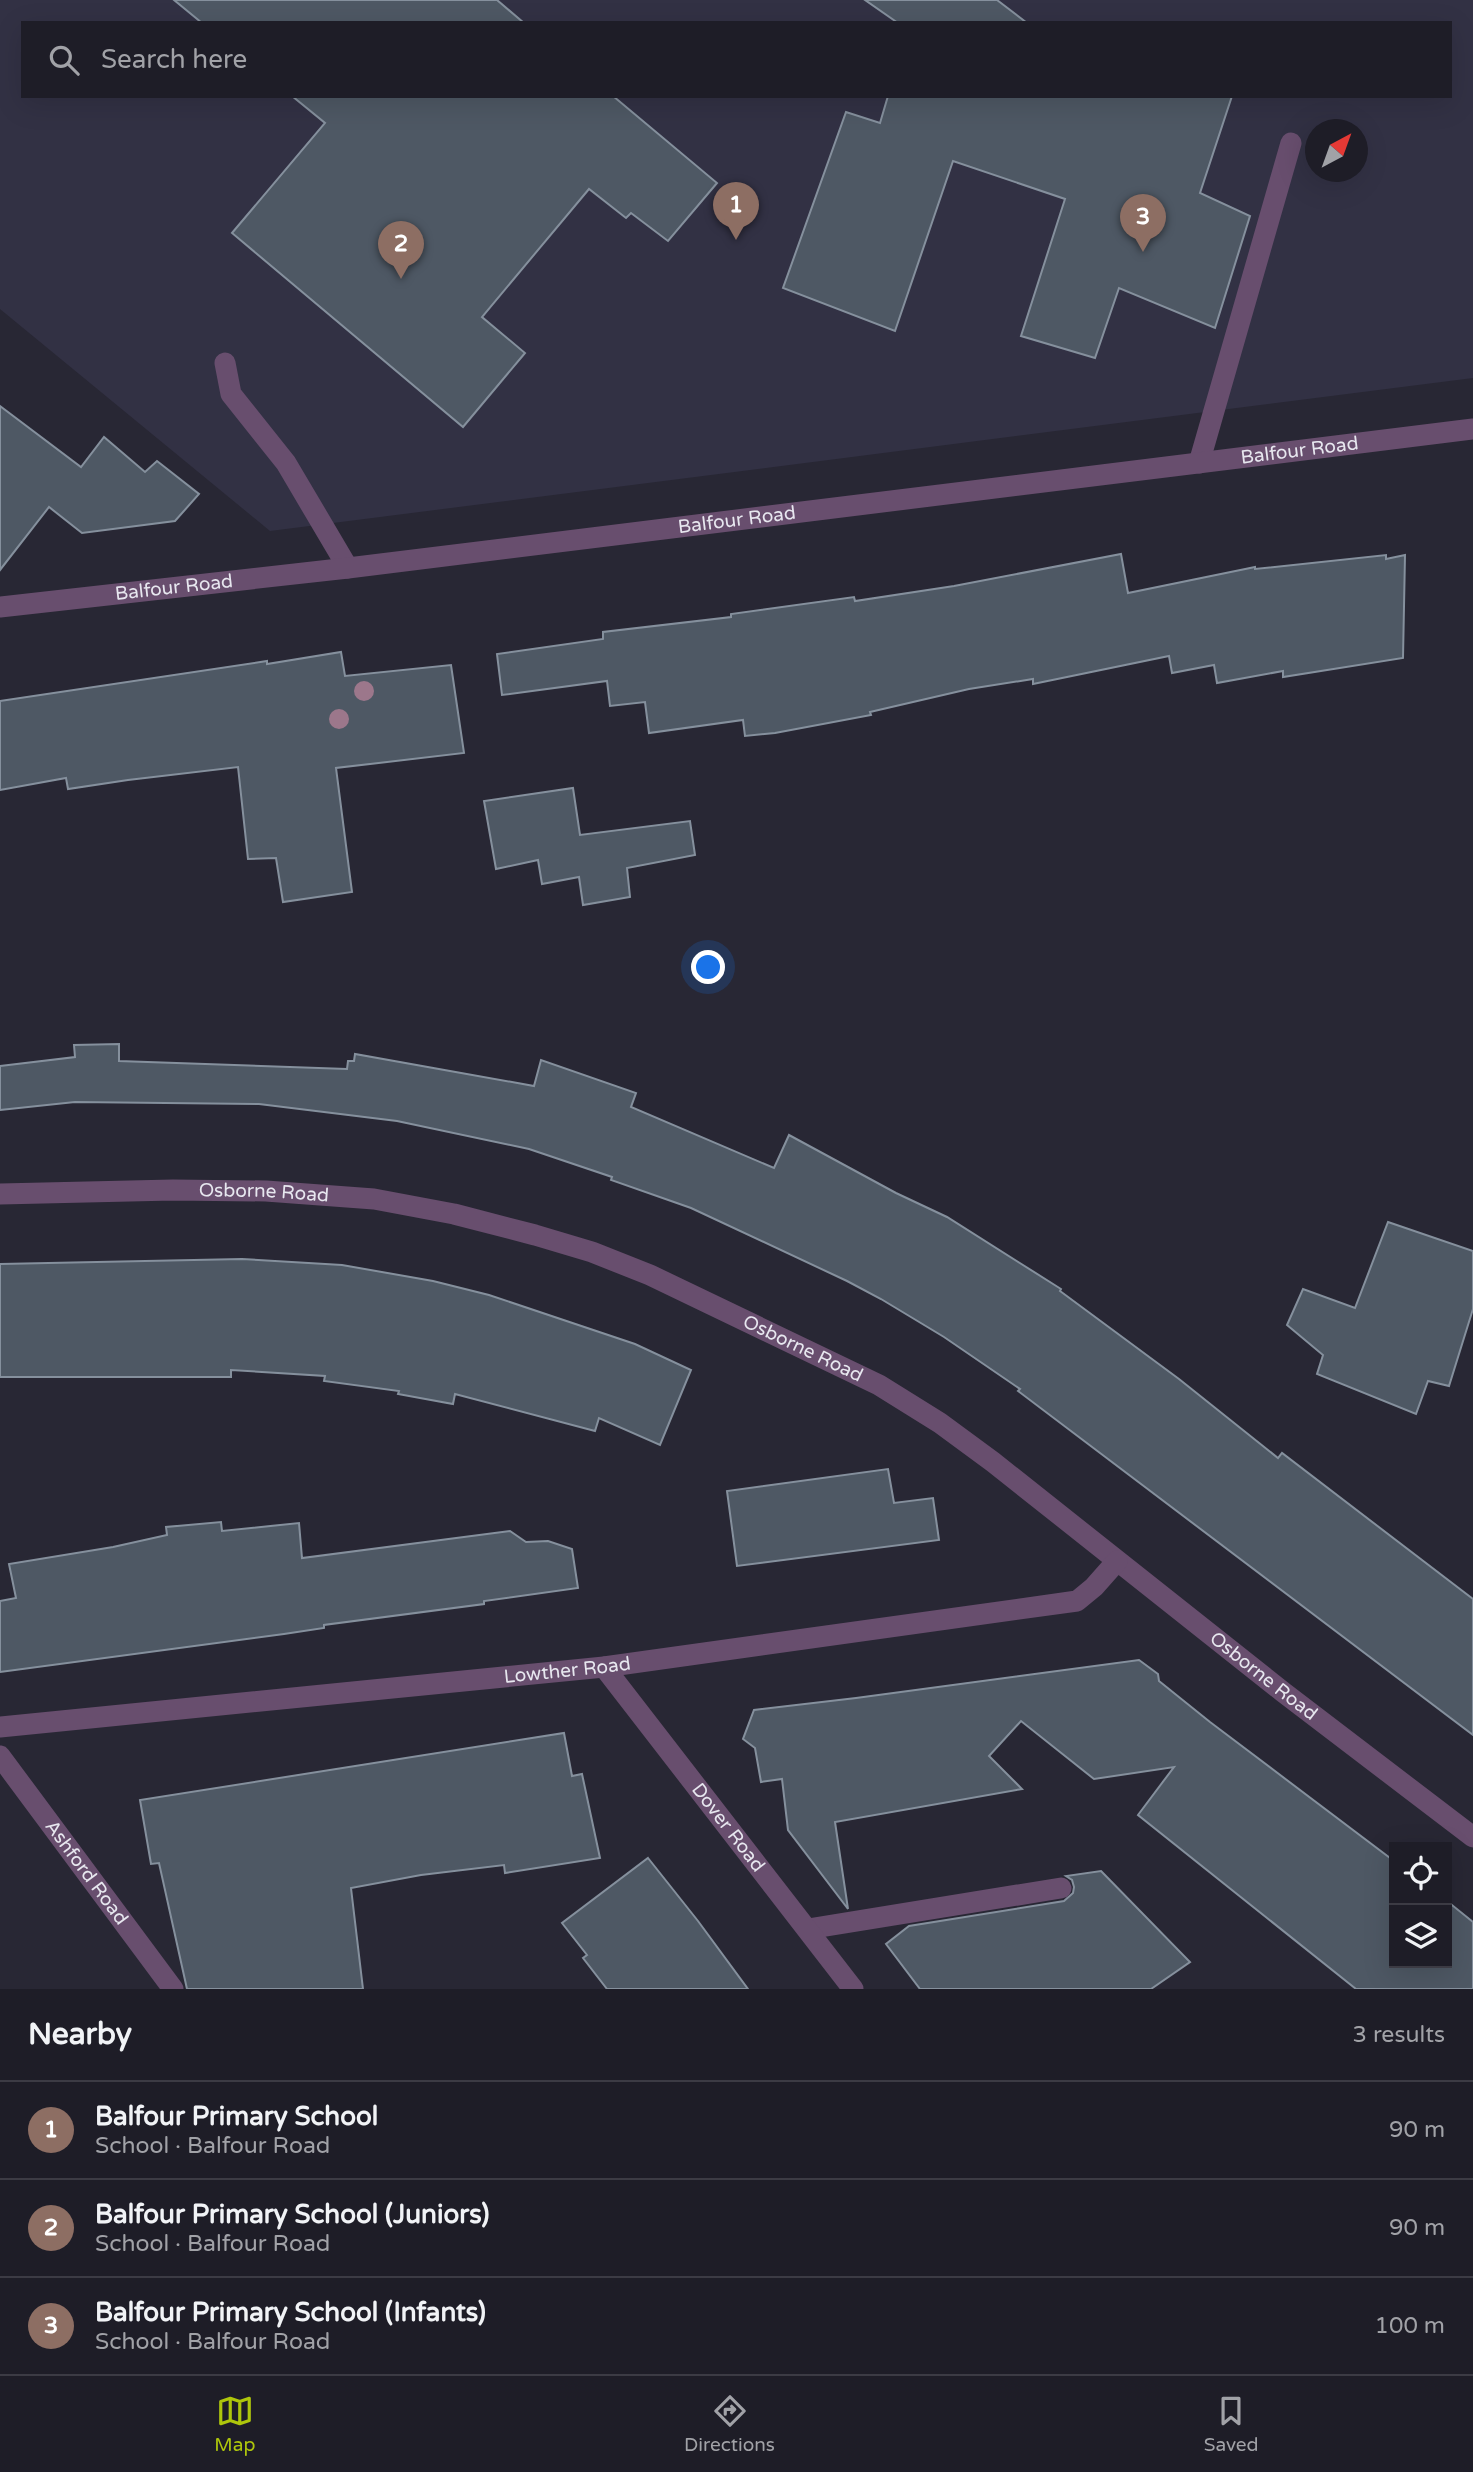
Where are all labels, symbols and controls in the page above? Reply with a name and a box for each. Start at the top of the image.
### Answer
search box [21,21,1452,98]
icon: search [45,41,83,79]
text: Search here [101,44,247,75]
north arrow [1305,119,1368,182]
pin: 1 [713,182,759,240]
pin: 3 [1120,194,1166,252]
pin: 2 [378,221,424,279]
street label: Balfour Road [1239,432,1360,469]
street label: Balfour Road [677,502,797,538]
street label: Balfour Road [114,570,234,605]
your location [691,950,725,984]
street label: Osborne Road [199,1179,330,1207]
street label: Osborne Road [739,1310,866,1387]
street label: Osborne Road [1205,1627,1322,1725]
street label: Lowther Road [503,1652,632,1688]
street label: Dover Road [687,1779,769,1876]
street label: Ashford Road [40,1816,132,1929]
map controls [1389,1842,1452,1968]
button: locate [1389,1842,1452,1905]
button: layers [1389,1905,1452,1968]
text: Nearby [28,2016,132,2053]
text: 3 results [1352,2021,1445,2049]
text: Balfour Primary School [95,2101,378,2132]
text: 1 [44,2116,58,2144]
text: 90 m [1389,2116,1445,2144]
text: School · Balfour Road [95,2132,330,2160]
text: Balfour Primary School (Juniors) [95,2199,489,2230]
text: 2 [44,2214,58,2242]
text: 90 m [1389,2214,1445,2242]
text: School · Balfour Road [95,2230,330,2258]
text: Balfour Primary School (Infants) [95,2297,486,2328]
text: 3 [44,2312,58,2340]
text: 100 m [1375,2312,1445,2340]
text: School · Balfour Road [95,2328,330,2356]
tab: Map [214,2392,255,2456]
tab: Directions [684,2392,775,2456]
tab: Saved [1204,2392,1259,2456]

